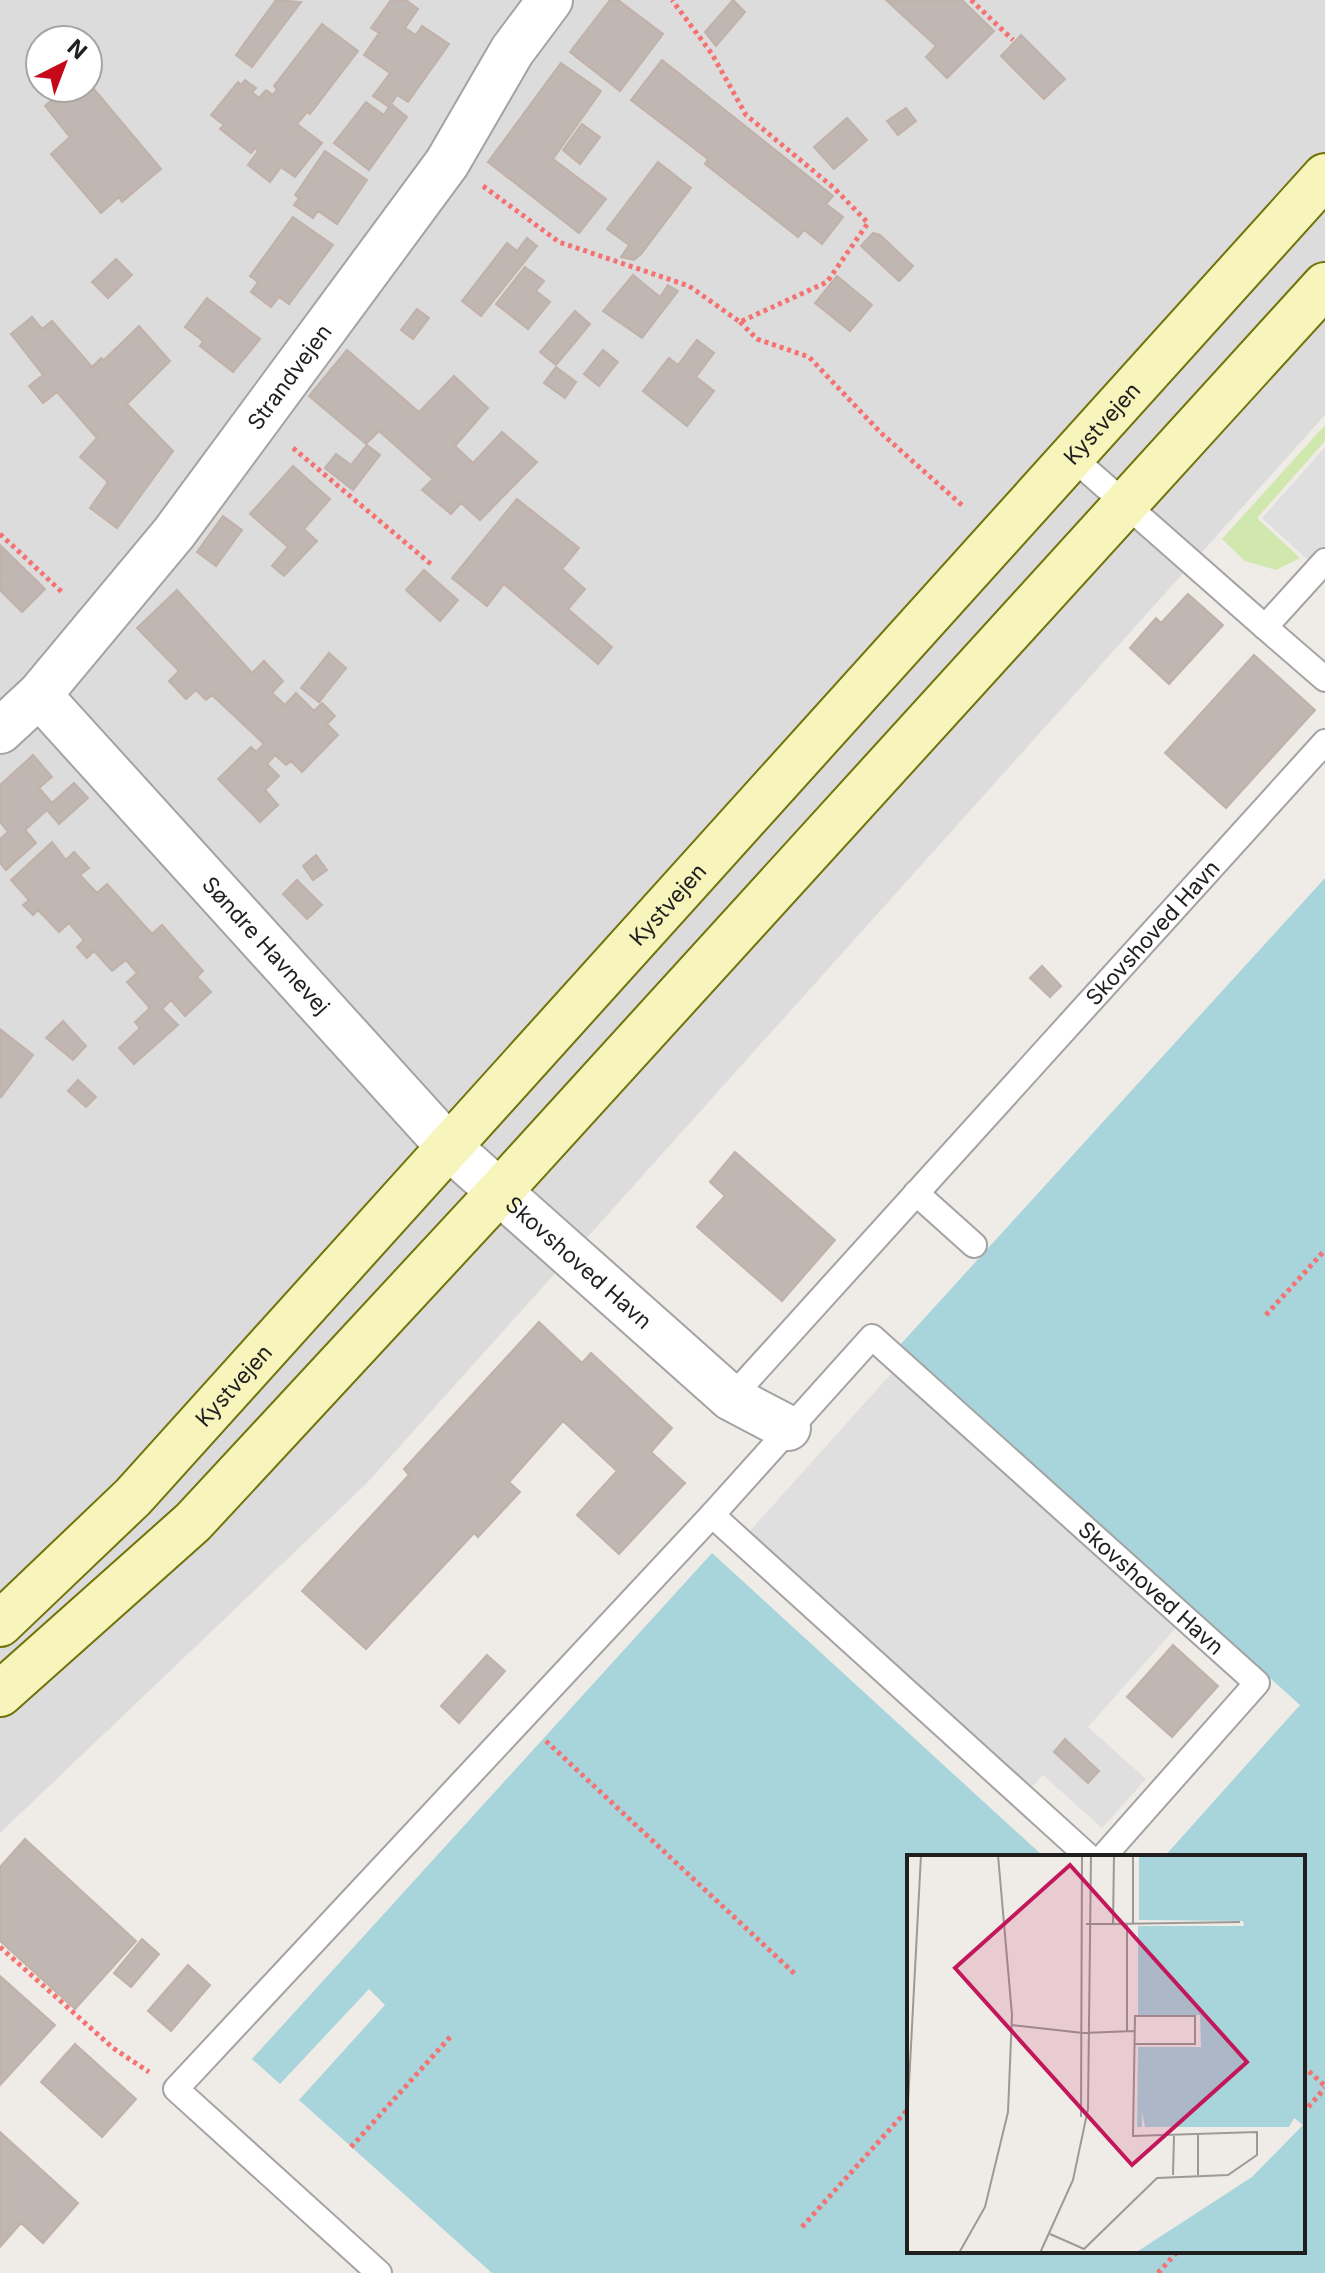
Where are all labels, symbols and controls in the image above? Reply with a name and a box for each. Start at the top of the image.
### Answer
north arrow [24,24,104,104]
text: N [62,34,92,64]
street label: Strandvejen [242,319,337,435]
street label: Kystvejen [1058,377,1145,470]
street label: Skovshoved Havn [1080,855,1225,1010]
street label: Kystvejen [624,858,711,951]
street label: Søndre Havnevej [197,871,335,1020]
street label: Skovshoved Havn [501,1191,657,1334]
street label: Kystvejen [190,1339,277,1432]
street label: Skovshoved Havn [1073,1516,1229,1660]
inset map [907,1855,1305,2253]

